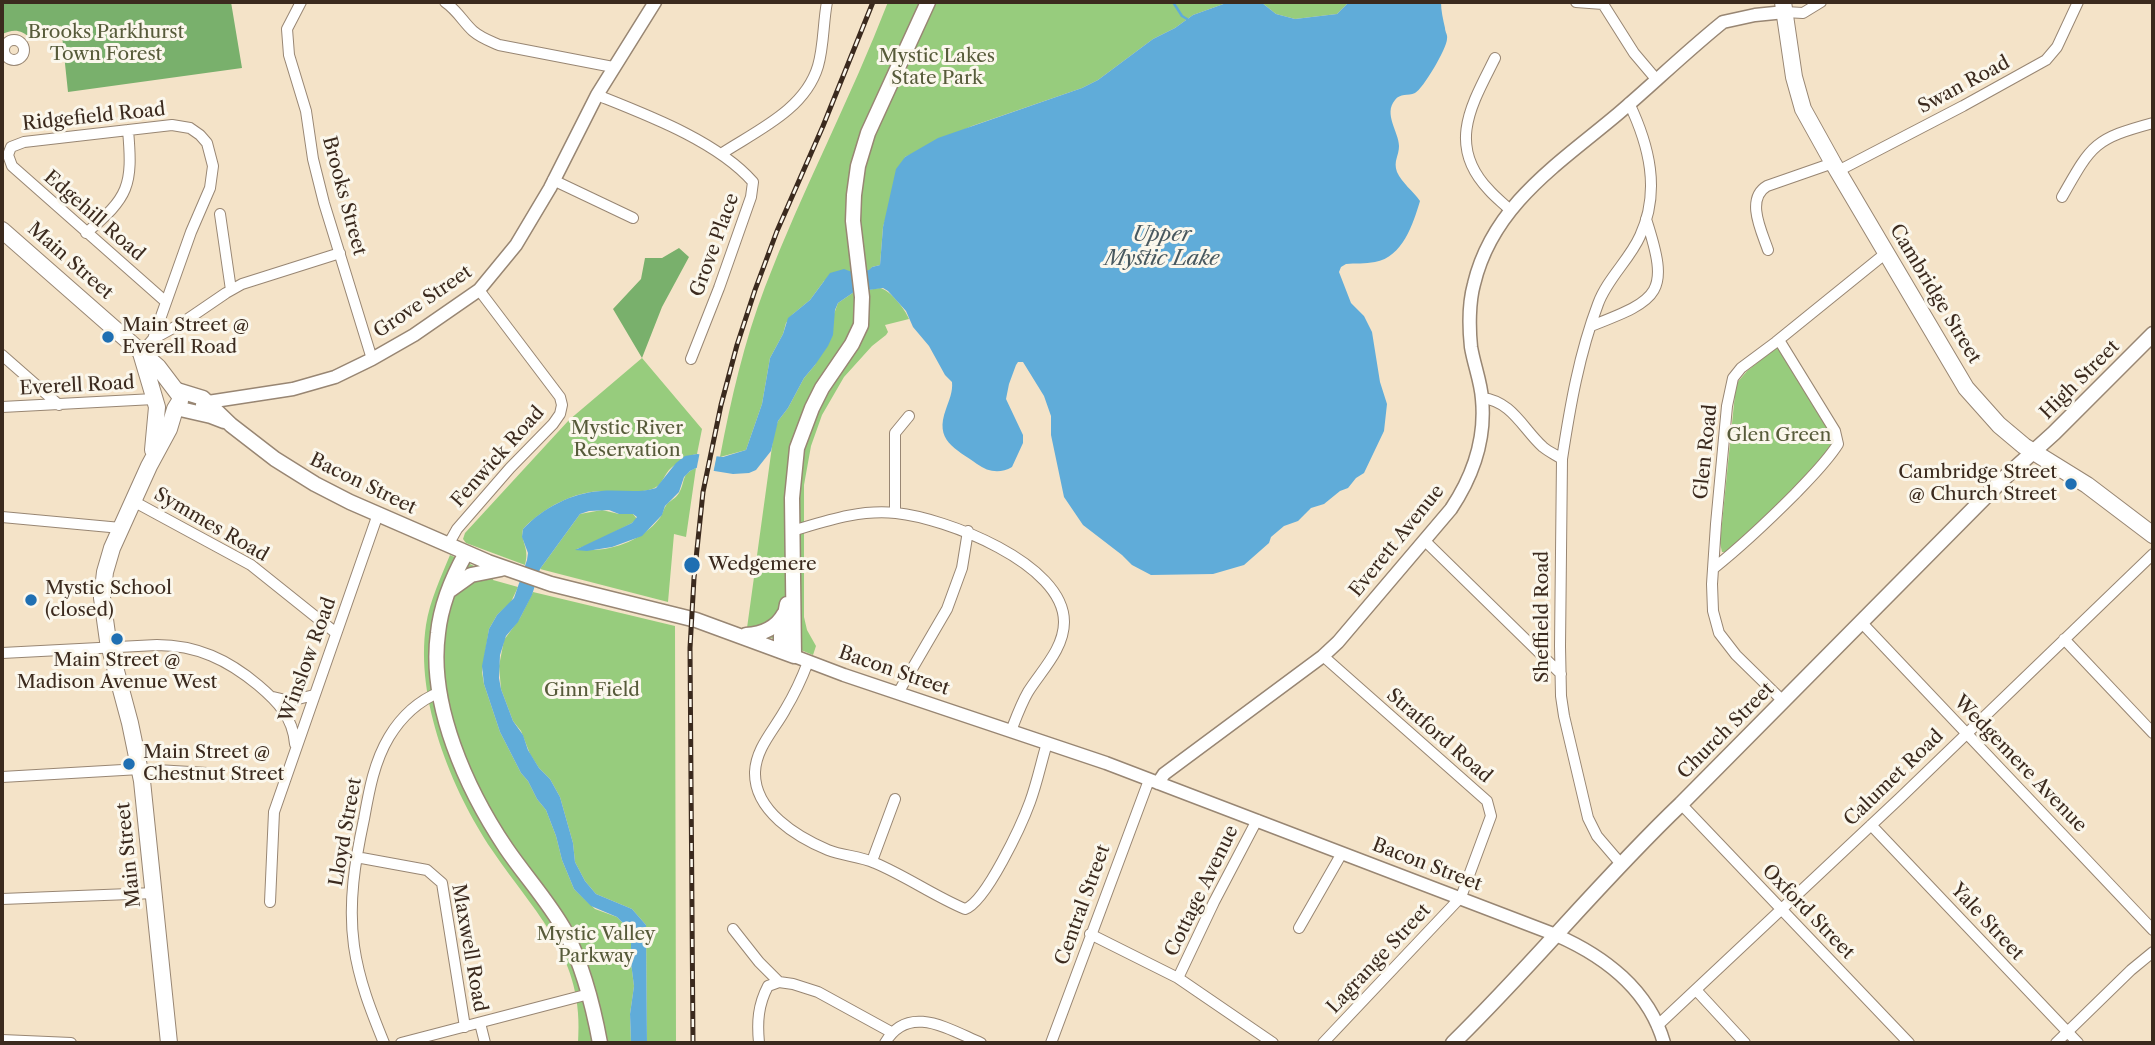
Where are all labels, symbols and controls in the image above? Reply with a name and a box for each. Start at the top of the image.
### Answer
park label: Brooks Parkhurst Town Forest [28,22,184,66]
park label: Mystic Lakes State Park [879,46,995,90]
street label: Swan Road [1914,51,2014,119]
street label: Ridgefield Road [21,98,167,136]
street label: Brooks Street [317,134,371,258]
street label: Edgehill Road [39,166,149,266]
street label: Grove Place [686,190,744,300]
street label: Main Street [23,218,117,304]
street label: Cambridge Street [1884,220,1986,368]
water label: Upper Mystic Lake [1105,222,1219,272]
street label: Grove Street [370,261,476,343]
place label: Main Street @ Everell Road [122,315,249,359]
marker: Main Street @ Everell Road [100,329,116,345]
street label: High Street [2036,336,2124,424]
street label: Everell Road [19,372,135,400]
street label: Fenwick Road [447,402,549,512]
street label: Glen Road [1690,403,1722,501]
park label: Mystic River Reservation [571,418,683,462]
park label: Glen Green [1727,425,1831,447]
street label: Bacon Street [306,448,420,520]
place label: Cambridge Street @ Church Street [1898,462,2057,506]
marker: Cambridge Street @ Church Street [2063,476,2079,492]
street label: Everett Avenue [1345,480,1449,602]
street label: Symmes Road [150,483,272,567]
street label: Sheffield Road [1532,551,1554,683]
place label: Wedgemere [708,554,817,576]
marker: Wedgemere [682,555,702,575]
place label: Mystic School (closed) [45,578,172,622]
marker: Mystic School (closed) [23,592,39,608]
street label: Winslow Road [275,594,341,726]
marker: Main Street @ Madison Avenue West [109,631,125,647]
street label: Bacon Street [836,641,952,701]
place label: Main Street @ Madison Avenue West [17,650,217,694]
street label: Church Street [1673,678,1779,784]
park label: Ginn Field [544,680,640,702]
street label: Stratford Road [1382,684,1496,788]
street label: Wedgemere Avenue [1949,691,2091,837]
street label: Calumet Road [1840,725,1948,831]
place label: Main Street @ Chestnut Street [143,742,284,786]
marker: Main Street @ Chestnut Street [121,756,137,772]
street label: Lloyd Street [325,776,367,888]
street label: Main Street [112,801,146,909]
street label: Cottage Avenue [1160,822,1244,960]
street label: Bacon Street [1369,834,1485,896]
street label: Central Street [1051,842,1115,968]
street label: Oxford Street [1757,860,1859,964]
street label: Yale Street [1946,879,2028,965]
street label: Maxwell Road [447,882,491,1014]
street label: Lagrange Street [1322,899,1436,1019]
park label: Mystic Valley Parkway [537,924,655,968]

